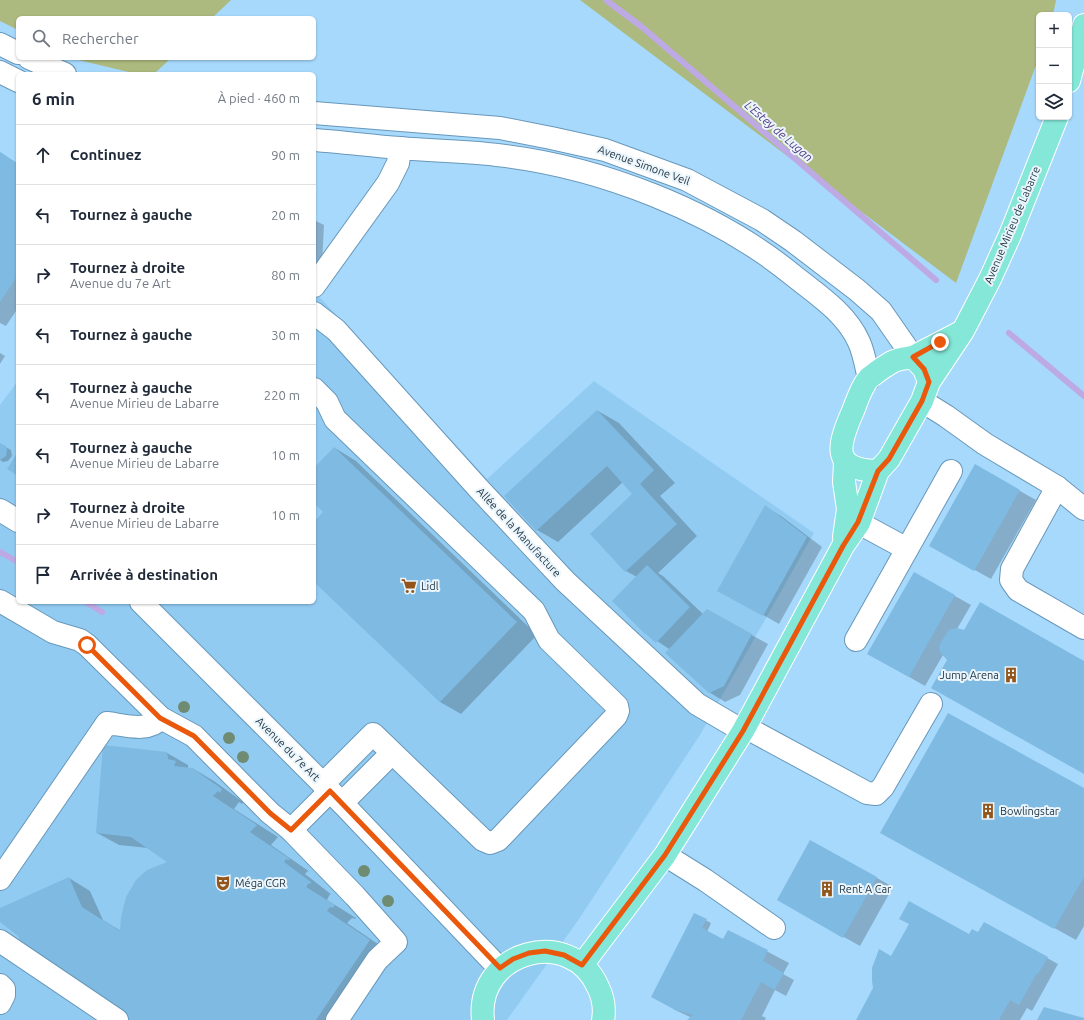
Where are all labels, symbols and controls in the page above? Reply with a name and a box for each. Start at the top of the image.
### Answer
map controls [1036,12,1072,120]
button: + [1036,12,1072,48]
search box [16,16,316,60]
icon: search [30,27,52,49]
text: Rechercher [62,30,139,47]
button: − [1036,48,1072,84]
button: layers [1036,84,1072,120]
text: 6 min [32,89,75,108]
text: À pied · 460 m [218,91,300,105]
water label: L'Estey de Lugan [743,98,815,164]
street label: Avenue Simone Veil [596,143,692,187]
icon: ahead [32,144,54,166]
text: Continuez [70,146,141,163]
text: 90 m [271,148,300,162]
street label: Avenue Mirieu de Labarre [982,165,1042,285]
icon: left [32,204,54,226]
text: Tournez à gauche [70,206,193,223]
text: 20 m [271,208,300,222]
text: Tournez à droite [70,259,185,276]
icon: right [32,264,54,286]
text: 80 m [271,268,300,282]
text: Avenue du 7e Art [70,276,171,290]
icon: left [32,324,54,346]
text: Tournez à gauche [70,326,193,343]
text: 30 m [271,328,300,342]
route end [931,333,949,351]
text: Tournez à gauche [70,379,193,396]
icon: left [32,384,54,406]
text: 220 m [264,388,300,402]
text: Avenue Mirieu de Labarre [70,396,219,410]
text: Tournez à gauche [70,439,193,456]
icon: left [32,444,54,466]
text: 10 m [271,448,300,462]
text: Avenue Mirieu de Labarre [70,456,219,470]
street label: Allée de la Manufacture [475,485,563,579]
text: Tournez à droite [70,499,185,516]
icon: right [32,504,54,526]
text: 10 m [271,508,300,522]
text: Avenue Mirieu de Labarre [70,516,219,530]
icon: arrive [32,564,54,586]
text: Arrivée à destination [70,566,218,583]
supermarket icon: Lidl [400,577,418,595]
place label: Lidl [421,580,439,592]
route start [78,636,96,654]
building icon: Jump Arena [1002,666,1020,684]
place label: Jump Arena [940,669,999,681]
street label: Avenue du 7e Art [254,715,323,784]
building icon: Bowlingstar [979,802,997,820]
place label: Bowlingstar [1000,805,1060,817]
theatre icon: Méga CGR [214,874,232,892]
place label: Méga CGR [235,877,286,889]
building icon: Rent A Car [818,880,836,898]
place label: Rent A Car [839,883,892,895]

